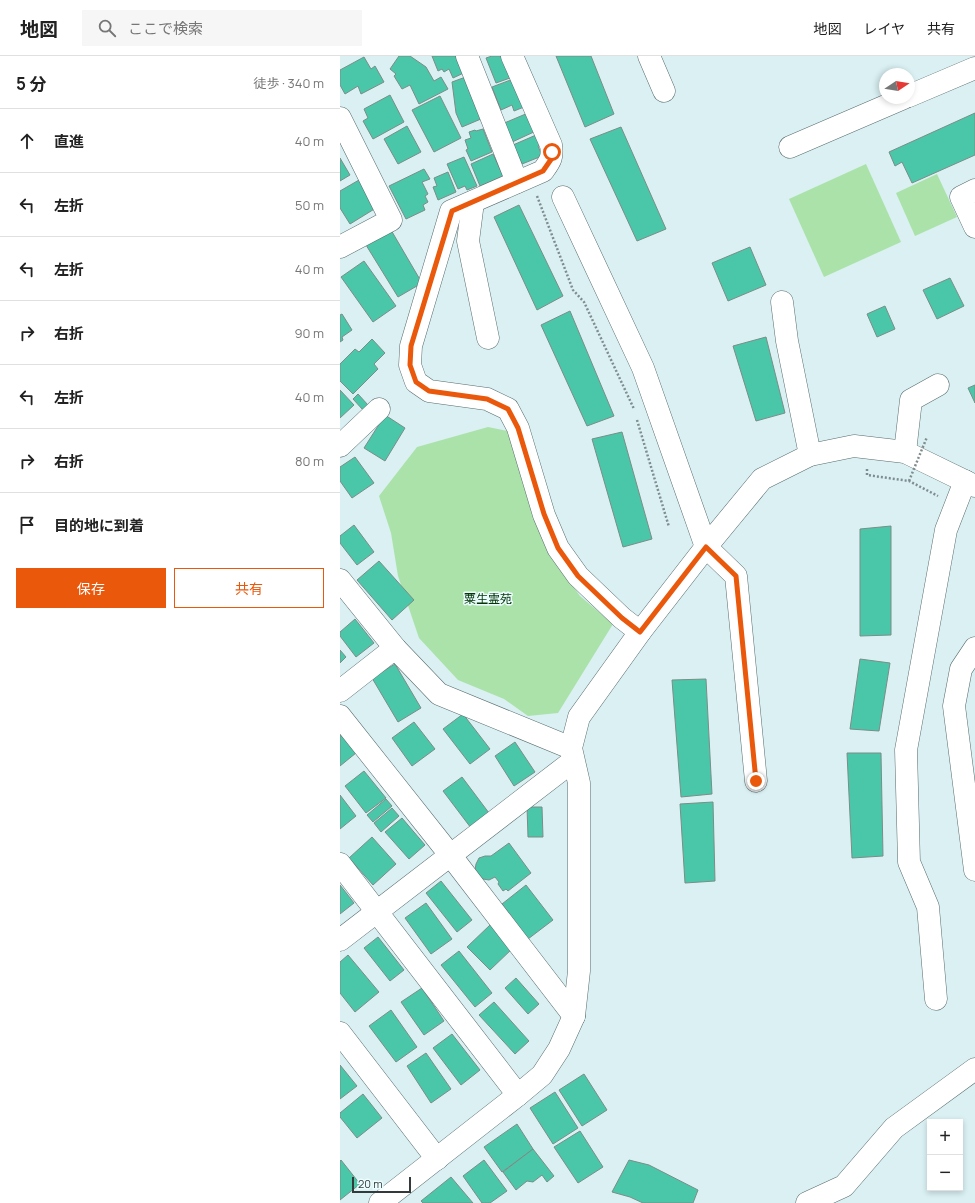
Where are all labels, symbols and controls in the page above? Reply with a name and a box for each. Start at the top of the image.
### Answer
search box [82,10,362,46]
text: 地図 [20,16,58,42]
icon: search [96,17,118,39]
text: ここで検索 [128,18,203,39]
text: 地図 [813,19,841,38]
text: レイヤ [863,19,905,38]
text: 共有 [927,19,955,38]
north arrow [879,68,915,104]
text: 5 分 [16,72,46,95]
text: 徒歩 · 340 m [253,74,324,92]
icon: ahead [16,130,38,152]
text: 直進 [54,131,84,152]
text: 40 m [295,132,324,150]
route start [543,143,561,161]
icon: left [16,194,38,216]
text: 左折 [54,195,84,216]
text: 50 m [295,196,324,214]
icon: left [16,258,38,280]
text: 左折 [54,259,84,280]
text: 40 m [295,260,324,278]
icon: right [16,322,38,344]
text: 右折 [54,323,84,344]
text: 90 m [294,324,324,342]
icon: left [16,386,38,408]
text: 左折 [54,387,84,408]
text: 40 m [295,388,324,406]
icon: right [16,450,38,472]
text: 右折 [54,451,84,472]
text: 80 m [295,452,324,470]
icon: arrive [16,514,38,536]
text: 目的地に到着 [54,515,144,536]
button: 保存 [16,568,166,608]
button: 共有 [174,568,324,608]
park label: 粟生霊苑 [464,590,512,607]
route end [747,772,765,790]
map controls [927,1119,963,1191]
button: + [927,1119,963,1155]
button: − [927,1155,963,1191]
scale bar [352,1175,411,1194]
text: 20 m [358,1176,383,1191]

